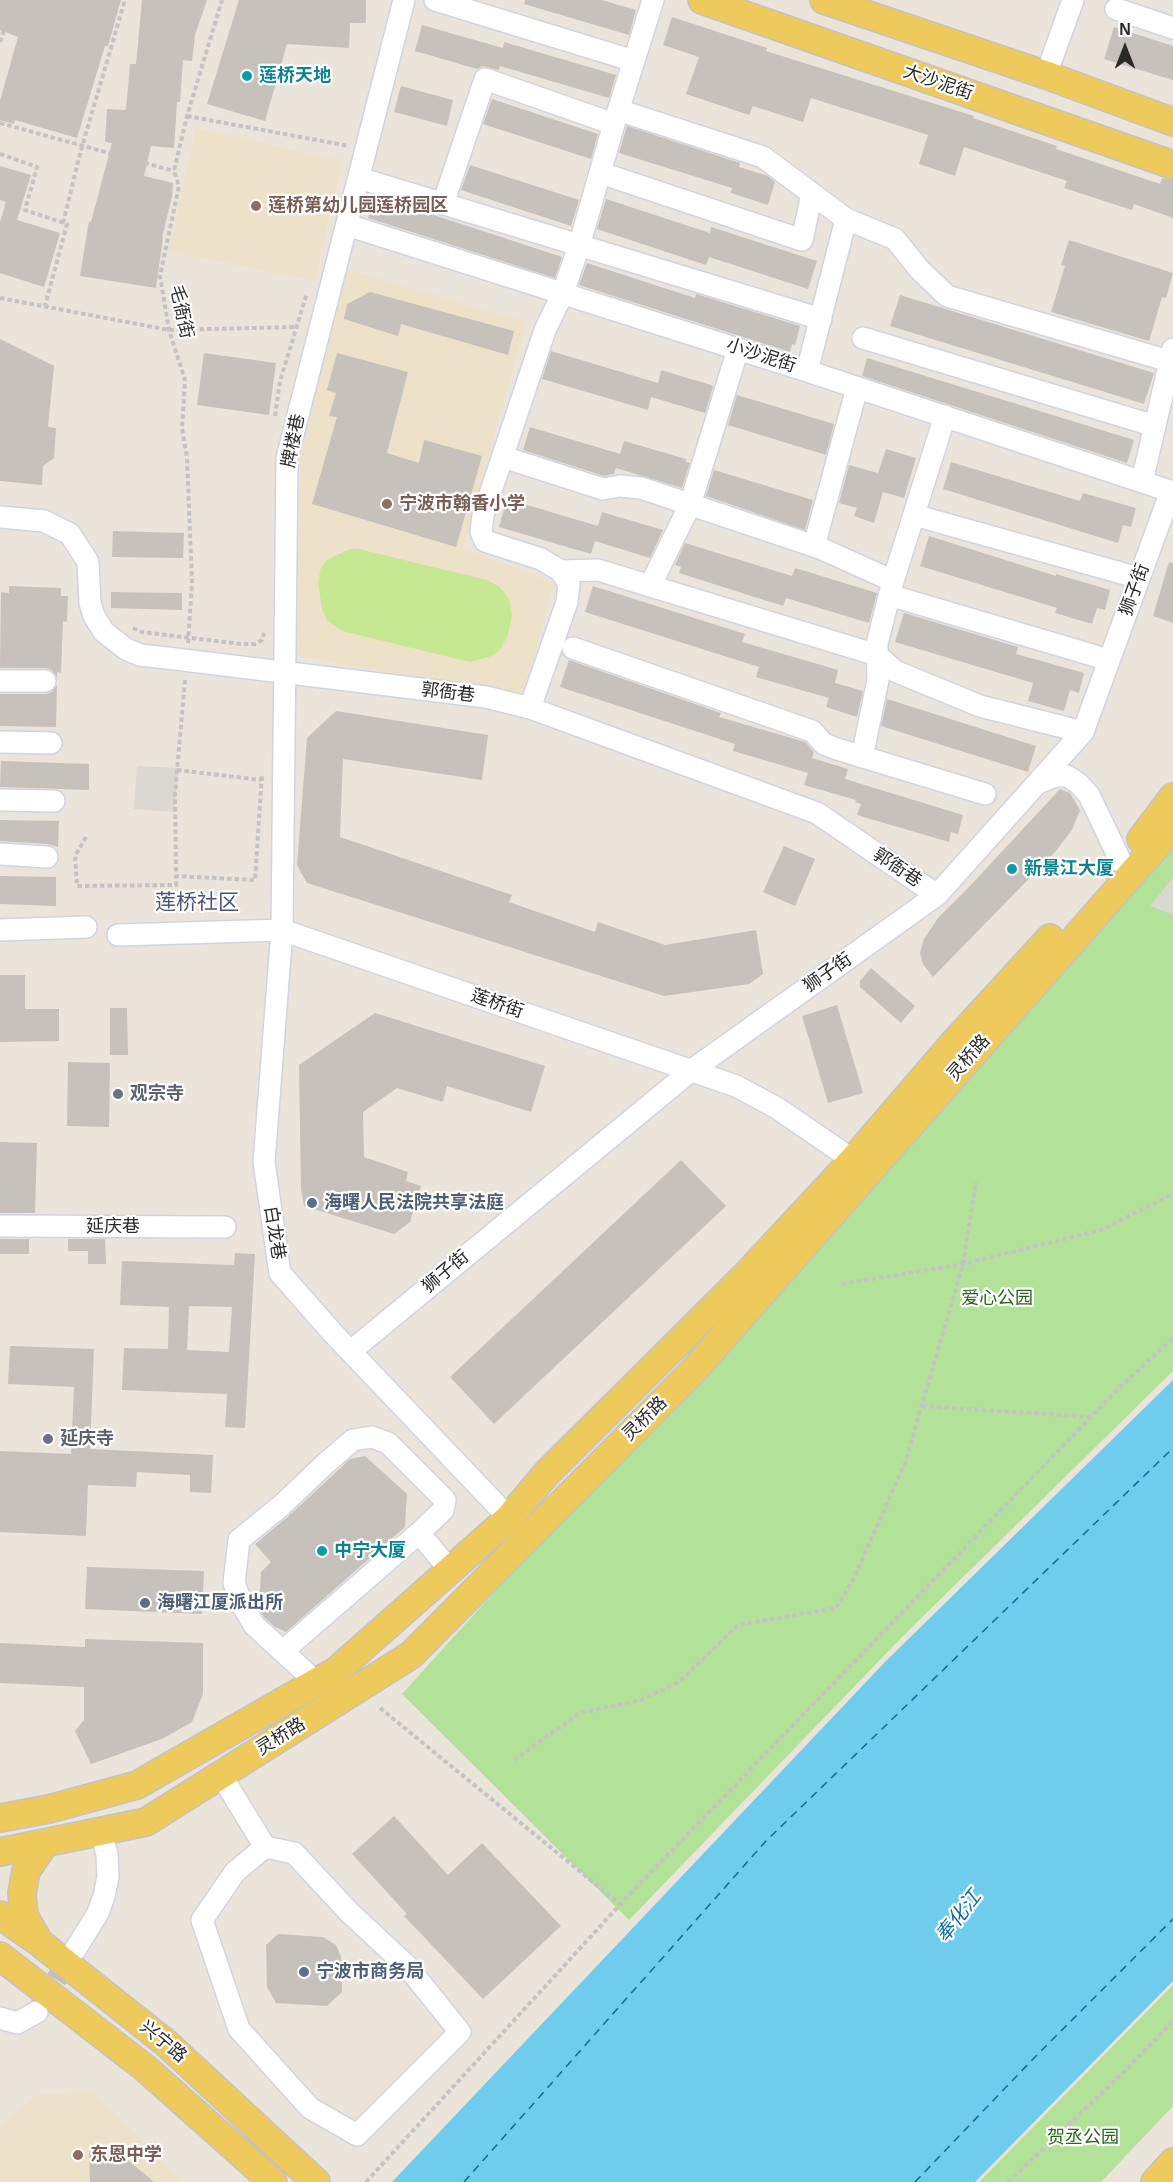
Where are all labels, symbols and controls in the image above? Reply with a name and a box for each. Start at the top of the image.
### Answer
north arrow [1095,18,1155,78]
text: N [1119,21,1131,38]
street label: 大沙泥街 [900,61,976,105]
place label: 莲桥天地 [259,65,331,87]
marker: 莲桥天地 [240,69,254,83]
place label: 莲桥第幼儿园莲桥园区 [268,195,448,217]
marker: 莲桥第幼儿园莲桥园区 [249,199,263,213]
street label: 毛衙街 [165,283,197,341]
street label: 小沙泥街 [723,335,799,377]
street label: 牌楼巷 [278,412,310,470]
place label: 宁波市翰香小学 [399,493,525,515]
marker: 宁波市翰香小学 [380,497,394,511]
street label: 狮子街 [1116,561,1154,619]
street label: 郭衙巷 [420,679,476,707]
street label: 郭衙巷 [869,844,925,892]
place label: 新景江大厦 [1024,858,1114,880]
marker: 新景江大厦 [1005,862,1019,876]
district label: 莲桥社区 [155,890,239,916]
street label: 狮子街 [800,949,856,997]
street label: 莲桥街 [468,985,526,1023]
street label: 灵桥路 [943,1031,995,1085]
place label: 观宗寺 [130,1083,184,1105]
marker: 观宗寺 [111,1087,125,1101]
place label: 海曙人民法院共享法庭 [324,1192,504,1214]
marker: 海曙人民法院共享法庭 [305,1196,319,1210]
street label: 白龙巷 [259,1205,289,1261]
street label: 延庆巷 [86,1216,140,1238]
street label: 狮子街 [418,1246,474,1298]
park label: 爱心公园 [961,1288,1033,1310]
street label: 灵桥路 [618,1392,672,1446]
place label: 延庆寺 [60,1428,114,1450]
marker: 延庆寺 [41,1432,55,1446]
place label: 中宁大厦 [334,1540,406,1562]
marker: 中宁大厦 [315,1544,329,1558]
place label: 海曙江厦派出所 [157,1592,283,1614]
marker: 海曙江厦派出所 [138,1596,152,1610]
street label: 灵桥路 [252,1714,310,1760]
water label: 奉化江 [931,1886,987,1948]
place label: 宁波市商务局 [316,1961,424,1983]
marker: 宁波市商务局 [297,1965,311,1979]
street label: 兴宁路 [135,2016,191,2068]
park label: 贺丞公园 [1047,2127,1119,2149]
place label: 东恩中学 [90,2144,162,2166]
marker: 东恩中学 [71,2148,85,2162]

